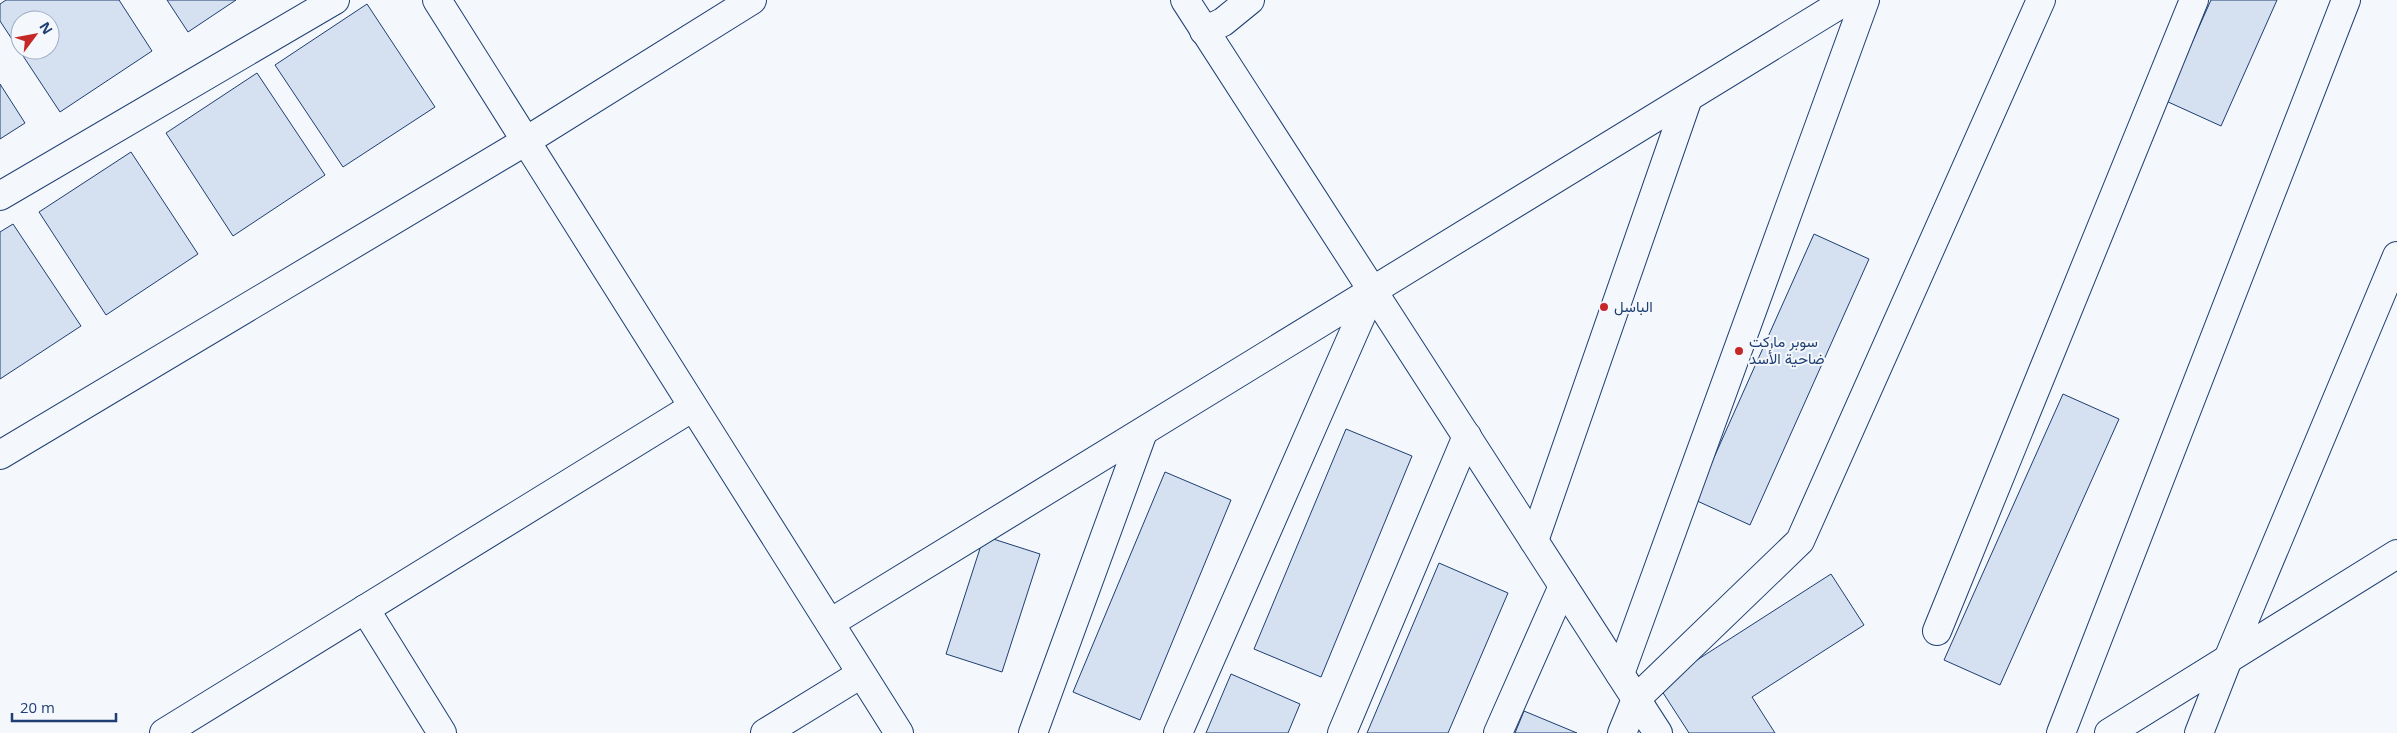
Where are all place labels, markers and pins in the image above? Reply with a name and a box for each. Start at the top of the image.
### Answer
place label: الباسل [1614,296,1653,316]
marker: الباسل [1598,301,1610,313]
place label: سوبر ماركت ضاحية الأسد [1749,331,1824,368]
marker: سوبر ماركت ضاحية الأسد [1733,345,1745,357]

